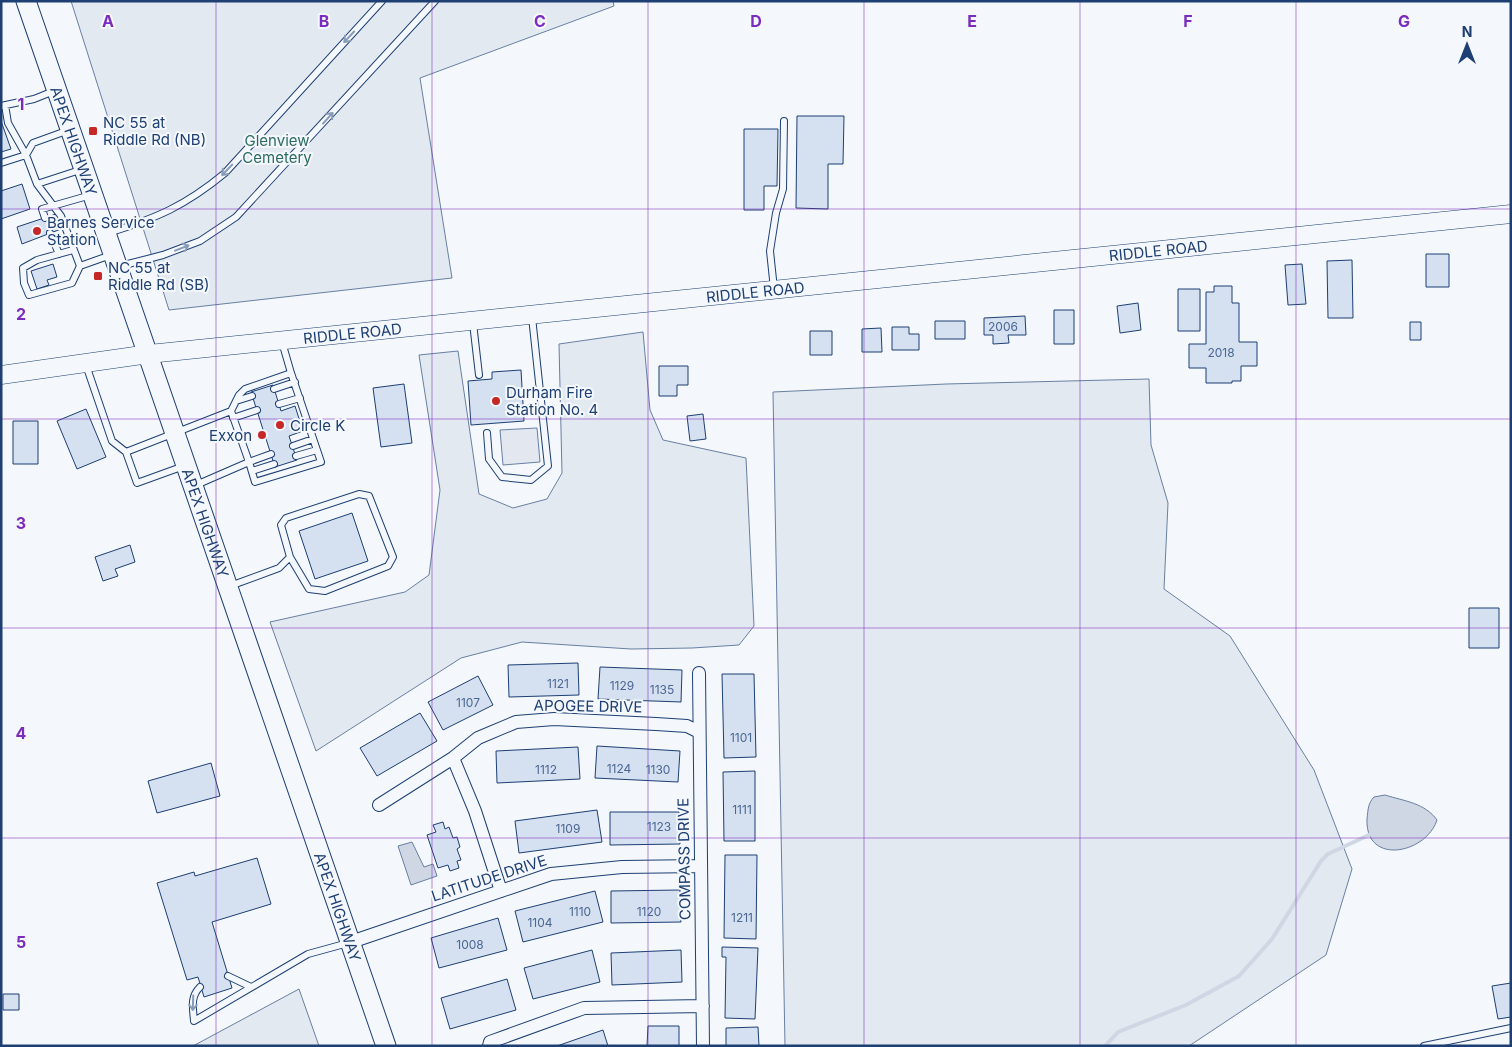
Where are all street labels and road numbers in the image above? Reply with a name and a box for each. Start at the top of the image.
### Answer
street label: APEX HIGHWAY [47,84,102,198]
street label: RIDDLE ROAD [1108,236,1208,265]
street label: RIDDLE ROAD [705,277,805,306]
street label: RIDDLE ROAD [302,319,403,348]
street label: APEX HIGHWAY [178,466,233,580]
street label: APOGEE DRIVE [533,696,643,716]
street label: COMPASS DRIVE [673,798,695,920]
street label: APEX HIGHWAY [310,850,366,964]
street label: LATITUDE DRIVE [429,850,549,906]

